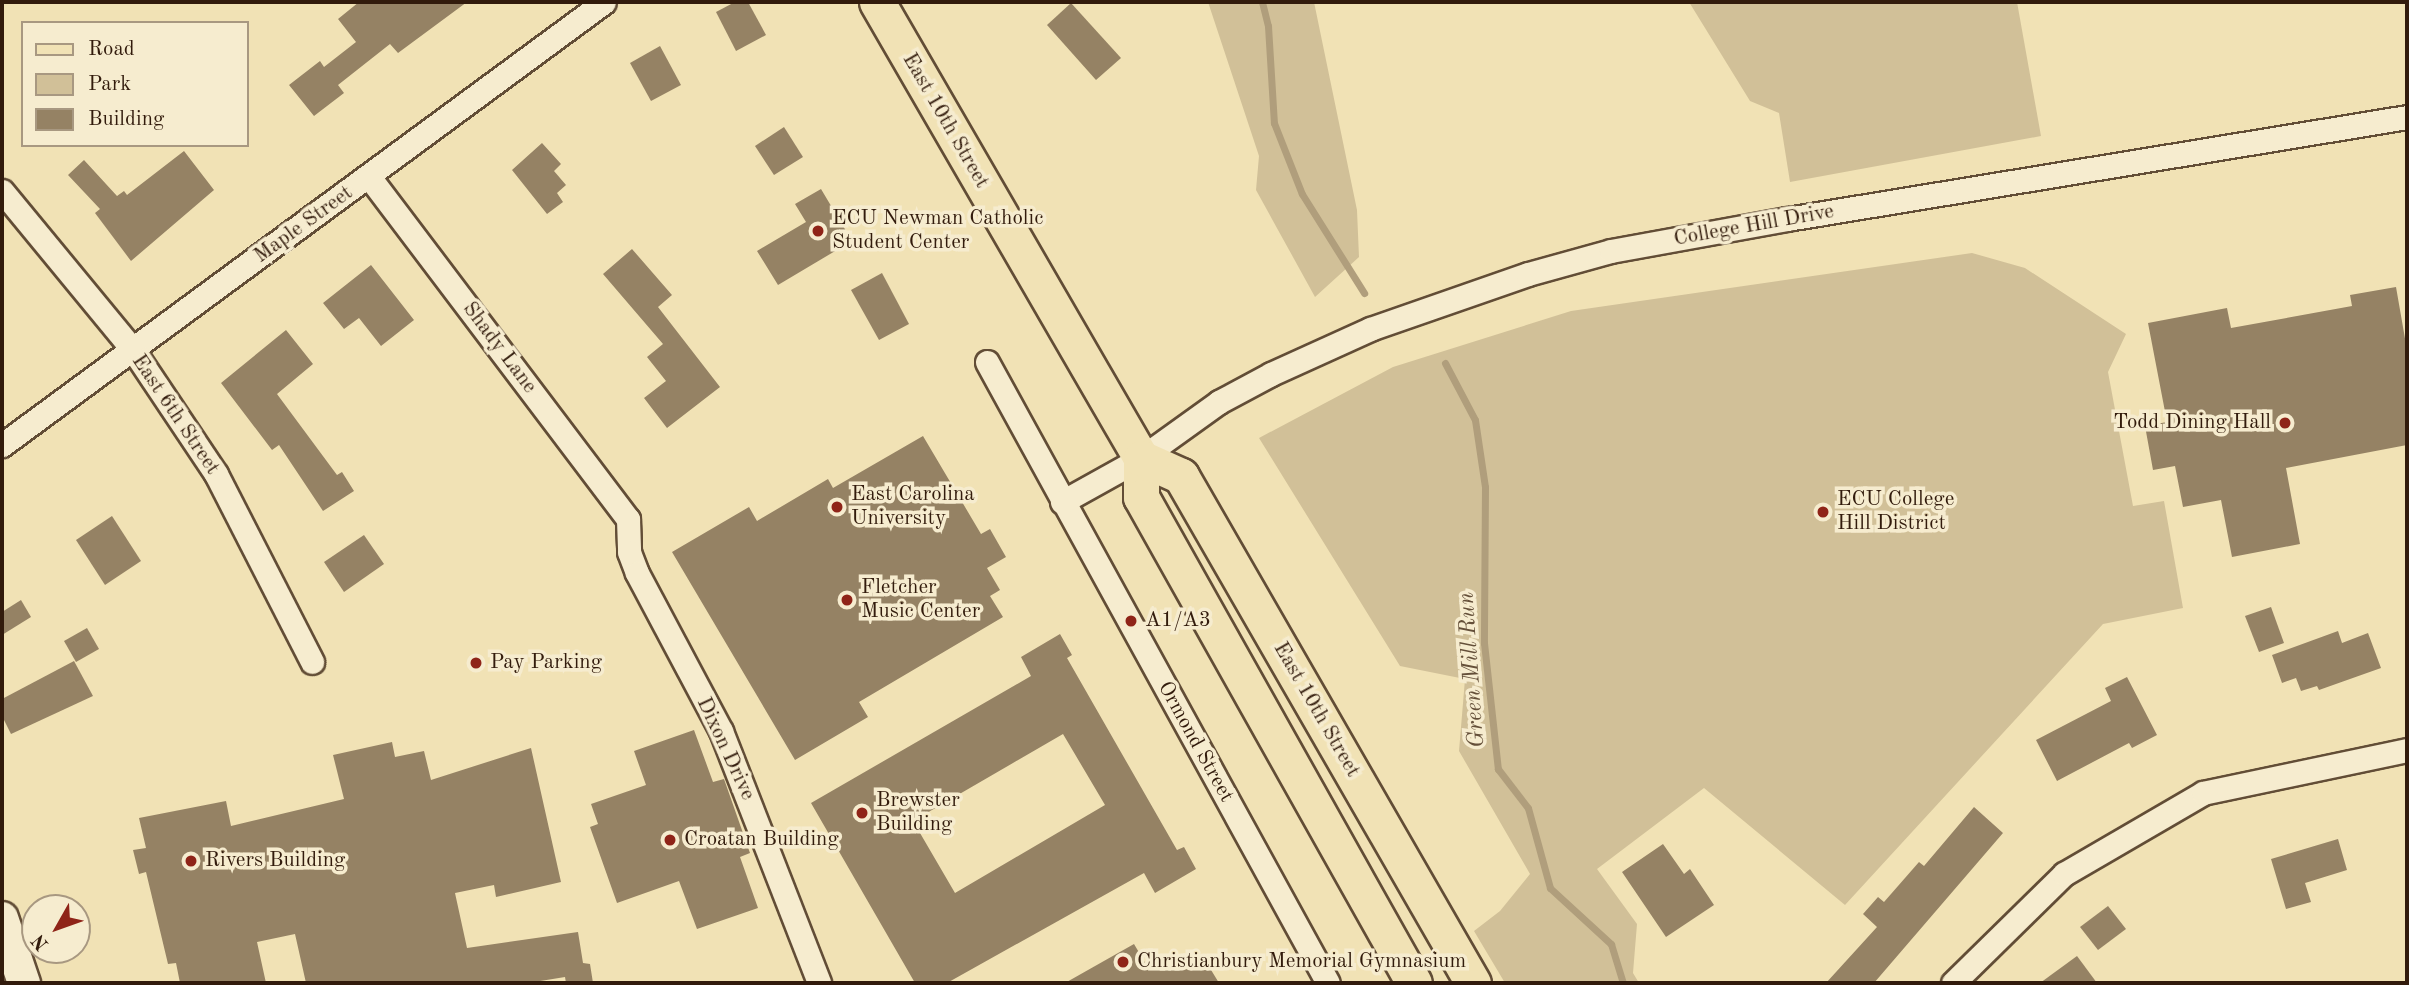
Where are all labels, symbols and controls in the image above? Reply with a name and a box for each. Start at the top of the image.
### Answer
legend [21,21,248,147]
text: Road [88,39,135,60]
street label: East 10th Street [896,49,994,193]
text: Park [88,74,131,95]
text: Building [88,109,164,130]
street label: Maple Street [250,181,358,269]
street label: College Hill Drive [1672,200,1836,252]
place label: ECU Newman Catholic Student Center [832,206,1043,256]
marker: ECU Newman Catholic Student Center [810,223,826,239]
street label: Shady Lane [456,297,542,399]
street label: East 6th Street [125,350,225,480]
place label: Todd Dining Hall [2113,410,2271,436]
marker: Todd Dining Hall [2277,415,2293,431]
place label: East Carolina University [851,482,975,532]
place label: ECU College Hill District [1837,487,1954,537]
marker: East Carolina University [829,499,845,515]
marker: ECU College Hill District [1815,504,1831,520]
place label: Fletcher Music Center [861,575,980,625]
water label: Green Mill Run [1453,591,1491,749]
marker: Fletcher Music Center [839,592,855,608]
place label: A1/A3 [1145,608,1211,634]
marker: A1/A3 [1123,613,1139,629]
street label: East 10th Street [1267,638,1365,782]
place label: Pay Parking [490,650,602,676]
marker: Pay Parking [468,655,484,671]
street label: Ormond Street [1151,677,1239,807]
street label: Dixon Drive [690,694,760,804]
place label: Brewster Building [876,788,960,838]
marker: Brewster Building [854,805,870,821]
place label: Croatan Building [684,827,839,853]
marker: Croatan Building [662,832,678,848]
place label: Rivers Building [205,848,345,874]
marker: Rivers Building [183,853,199,869]
north arrow [21,894,91,964]
text: N [29,930,53,953]
place label: Christianbury Memorial Gymnasium [1137,949,1466,975]
marker: Christianbury Memorial Gymnasium [1115,954,1131,970]

